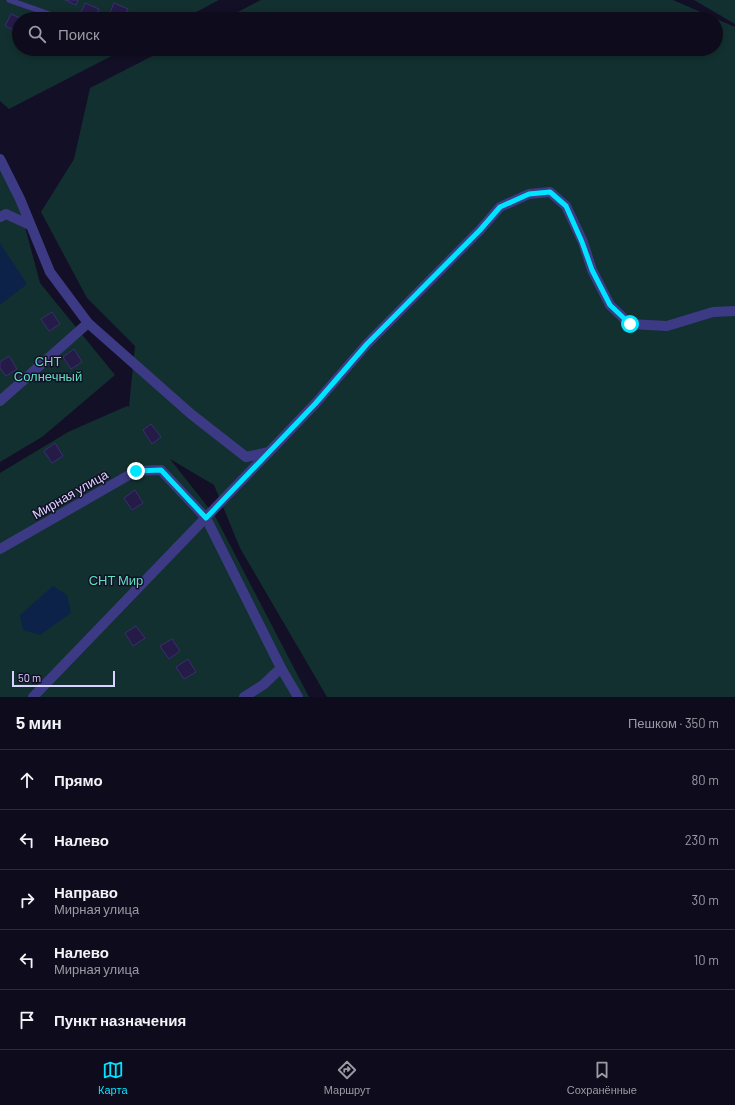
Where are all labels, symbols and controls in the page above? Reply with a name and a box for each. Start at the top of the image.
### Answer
search box [12,12,723,56]
icon: search [26,23,48,45]
text: Поиск [58,25,100,43]
route start [621,315,639,333]
park label: СНТ Солнечный [14,353,82,384]
route end [127,462,145,480]
street label: Мирная улица [29,465,112,522]
park label: СНТ Мир [89,572,143,588]
scale bar [12,669,115,688]
text: 50 m [18,671,41,684]
text: 5 мин [16,712,62,732]
text: Пешком · 350 m [628,715,719,731]
icon: ahead [16,769,38,791]
text: Прямо [54,771,103,789]
text: 80 m [692,772,719,788]
icon: left [16,829,38,851]
text: Налево [54,831,109,849]
text: 230 m [685,832,719,848]
text: Направо [54,883,118,901]
icon: right [16,889,38,911]
text: 30 m [692,892,719,908]
text: Мирная улица [54,901,139,917]
text: Налево [54,943,109,961]
icon: left [16,949,38,971]
text: 10 m [694,952,719,968]
text: Мирная улица [54,961,139,977]
icon: arrive [16,1009,38,1031]
text: Пункт назначения [54,1011,186,1029]
tab: Карта [98,1059,128,1096]
tab: Маршрут [324,1059,371,1096]
tab: Сохранённые [567,1059,637,1096]

